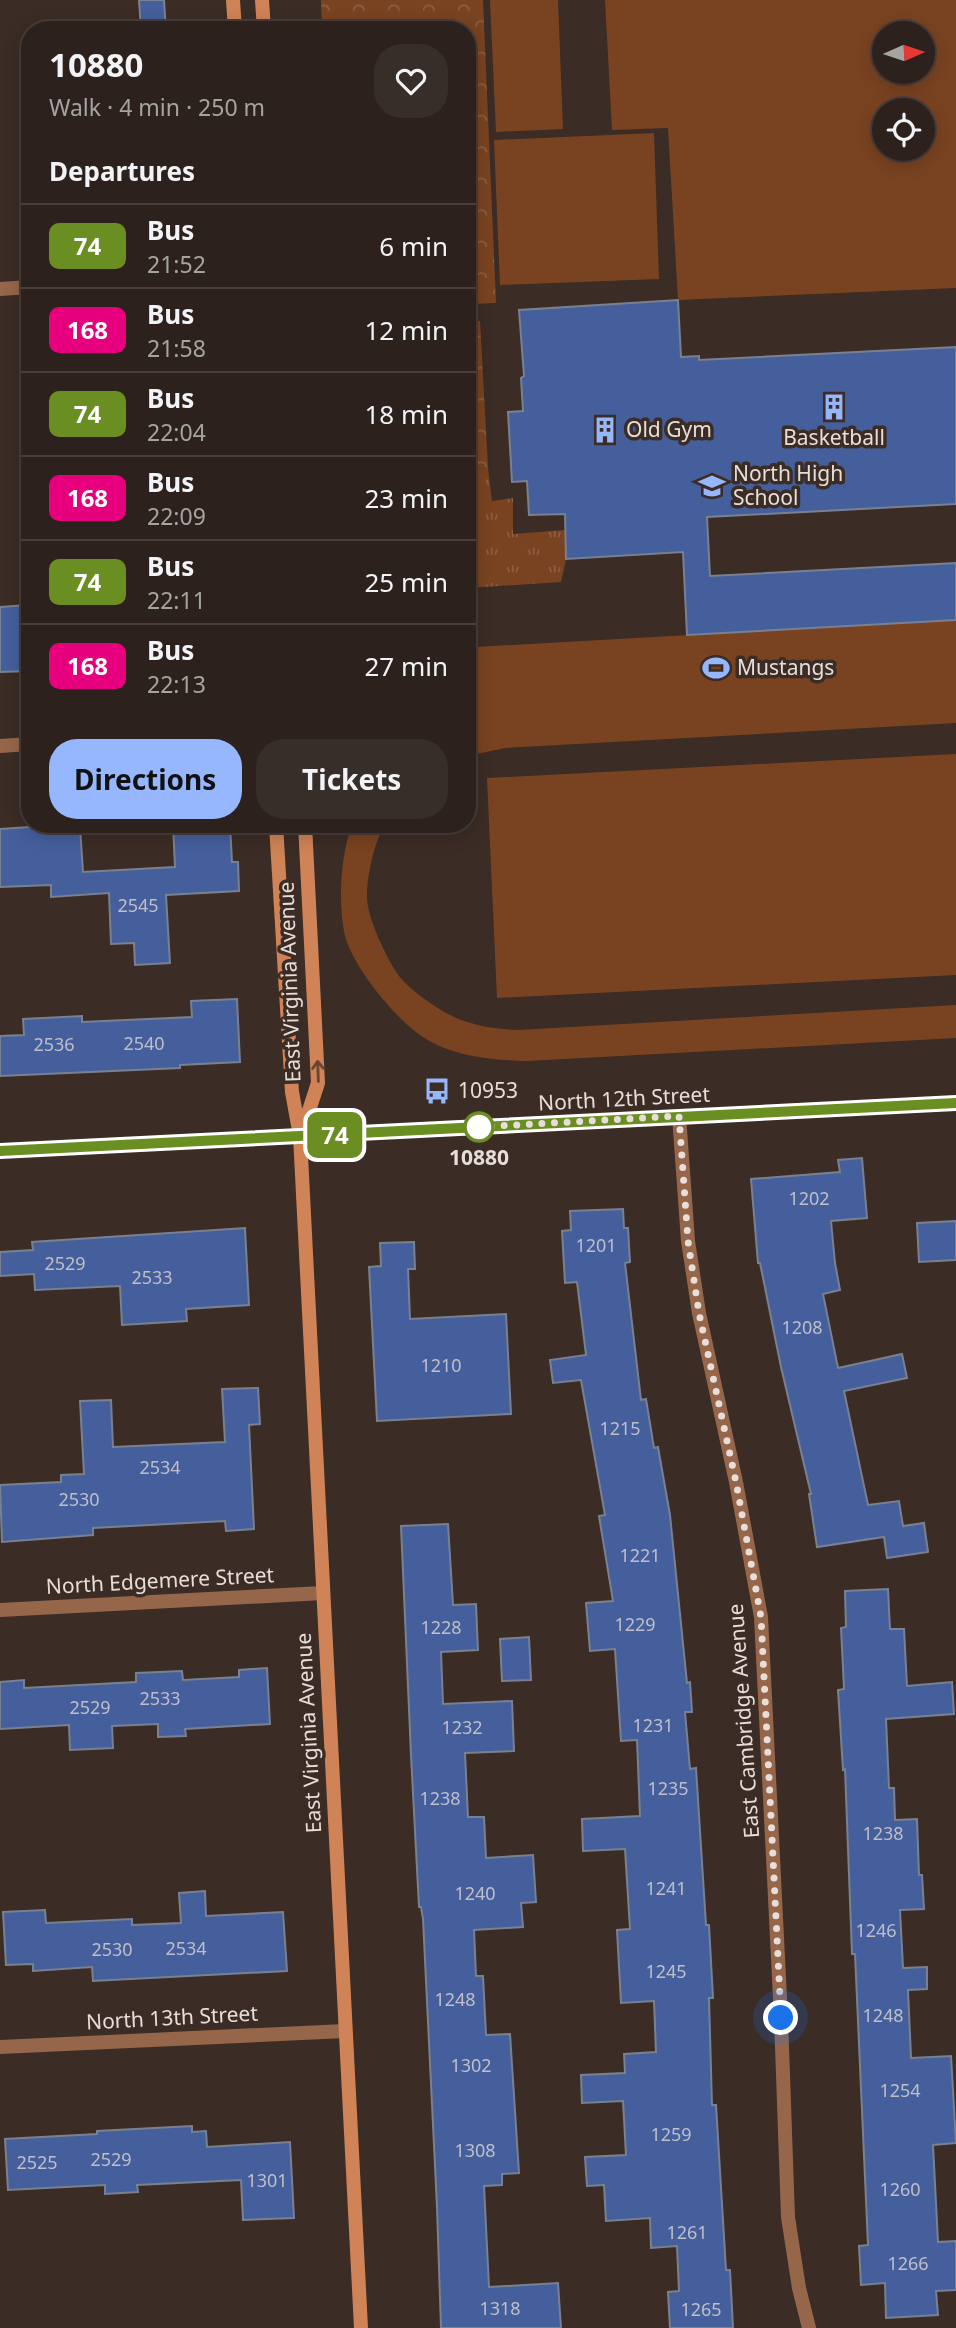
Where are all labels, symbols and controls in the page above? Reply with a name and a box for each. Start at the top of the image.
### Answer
north arrow [872,21,934,84]
map controls [872,21,935,161]
text: 10880 [49,42,143,87]
button: heart [374,44,448,118]
text: Walk · 4 min · 250 m [49,91,265,123]
button: locate [872,98,935,161]
text: Departures [49,153,195,189]
text: Bus [147,212,194,248]
text: 6 min [379,228,448,264]
text: 74 [74,229,101,262]
text: 21:52 [147,248,206,280]
text: Bus [147,296,194,332]
text: 12 min [364,312,448,348]
text: 168 [67,313,108,346]
text: 21:58 [147,332,206,364]
text: Bus [147,380,194,416]
building icon: Basketball [819,392,849,422]
text: 18 min [364,396,448,432]
text: 74 [74,397,101,430]
building icon: Old Gym [590,415,620,445]
place label: Old Gym [626,415,712,443]
text: 22:04 [147,416,206,448]
place label: Basketball [783,423,885,451]
place label: North High School [733,459,843,511]
text: Bus [147,464,194,500]
school or university icon: North High School [697,471,727,501]
text: 23 min [364,480,448,516]
text: 168 [67,481,108,514]
text: 22:09 [147,500,206,532]
text: Bus [147,548,194,584]
text: 25 min [364,564,448,600]
text: 74 [74,565,101,598]
text: 22:11 [147,584,206,616]
text: Bus [147,632,194,668]
text: 27 min [364,648,448,684]
text: 168 [67,649,108,682]
sports icon: Mustangs [701,653,731,683]
place label: Mustangs [737,653,834,681]
text: 22:13 [147,668,206,700]
button: Directions [49,739,242,819]
button: Tickets [256,739,448,819]
street label: East Virginia Avenue [272,881,306,1083]
house number: 2545 [117,893,159,917]
house number: 2540 [123,1031,165,1055]
house number: 2536 [33,1032,75,1056]
one-way arrow [311,1060,324,1083]
bus stop icon: 10953 [422,1076,452,1106]
place label: 10953 [458,1076,518,1104]
street label: North 12th Street [537,1079,711,1116]
line badge: 74 [304,1112,366,1158]
marker: 10880 [464,1112,494,1142]
text: 74 [321,1118,349,1151]
place label: 10880 [449,1143,509,1171]
house number: 1202 [788,1186,830,1210]
house number: 1201 [575,1233,617,1257]
house number: 2529 [44,1251,86,1275]
house number: 2533 [131,1265,173,1289]
house number: 1208 [781,1315,823,1339]
house number: 1210 [420,1353,462,1377]
house number: 1215 [599,1416,641,1440]
house number: 2534 [139,1455,181,1479]
house number: 2530 [58,1487,100,1511]
house number: 1221 [619,1543,661,1567]
street label: North Edgemere Street [45,1560,275,1600]
street label: East Cambridge Avenue [721,1603,765,1839]
house number: 1229 [614,1612,656,1636]
house number: 1228 [420,1615,462,1639]
street label: East Virginia Avenue [289,1632,327,1834]
house number: 2533 [139,1686,181,1710]
house number: 2529 [69,1695,111,1719]
house number: 1231 [632,1713,674,1737]
house number: 1232 [441,1715,483,1739]
house number: 1235 [647,1776,689,1800]
house number: 1238 [419,1786,461,1810]
house number: 1238 [862,1821,904,1845]
house number: 1241 [645,1876,687,1900]
house number: 1240 [454,1881,496,1905]
house number: 1246 [855,1918,897,1942]
house number: 2534 [165,1936,207,1960]
house number: 2530 [91,1937,133,1961]
house number: 1245 [645,1959,687,1983]
house number: 1248 [434,1987,476,2011]
street label: North 13th Street [85,1998,259,2035]
your location [763,2000,798,2035]
house number: 1248 [862,2003,904,2027]
house number: 1302 [450,2053,492,2077]
house number: 1254 [879,2078,921,2102]
house number: 1259 [650,2122,692,2146]
house number: 1308 [454,2138,496,2162]
house number: 2529 [90,2147,132,2171]
house number: 2525 [16,2150,58,2174]
house number: 1301 [246,2168,288,2192]
house number: 1260 [879,2177,921,2201]
house number: 1261 [666,2220,708,2244]
house number: 1266 [887,2251,929,2275]
house number: 1318 [479,2296,521,2320]
house number: 1265 [680,2297,722,2321]

